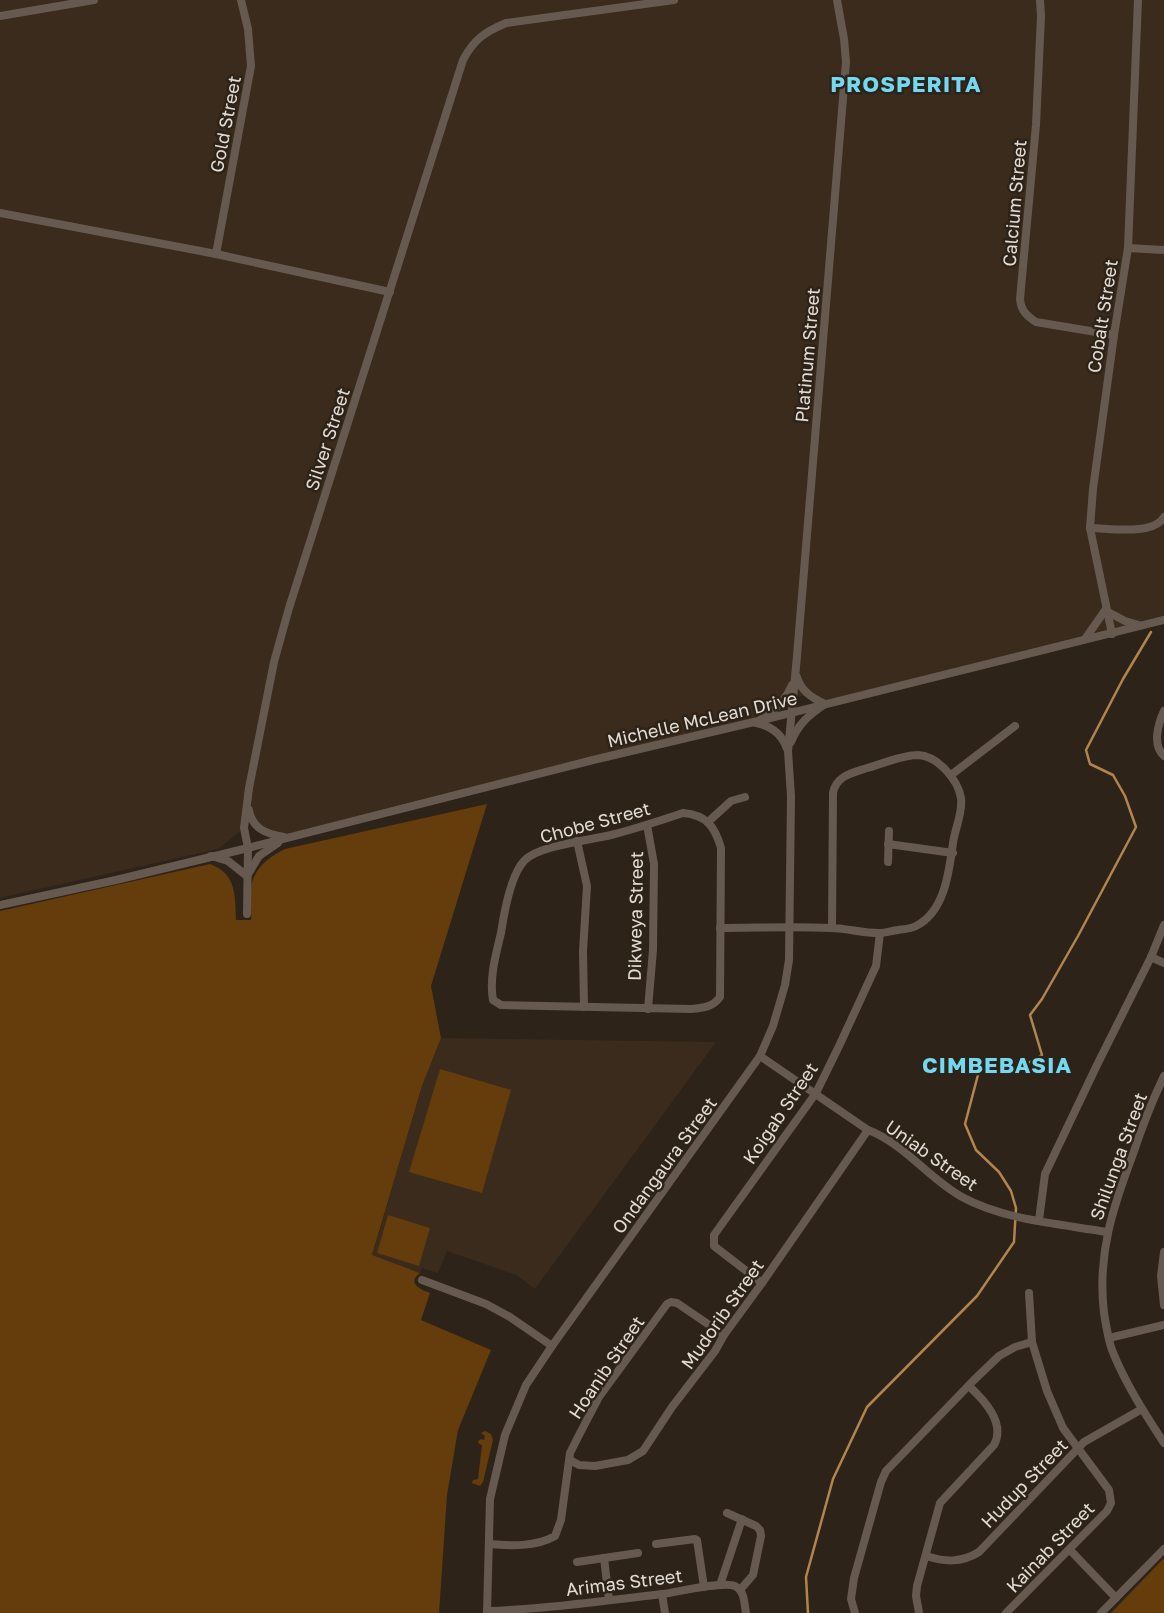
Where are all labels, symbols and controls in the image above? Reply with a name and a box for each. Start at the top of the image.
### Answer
district label: PROSPERITA [830,70,982,97]
street label: Gold Street [205,74,245,174]
street label: Calcium Street [997,139,1031,267]
street label: Cobalt Street [1082,258,1122,374]
street label: Platinum Street [790,287,824,423]
street label: Silver Street [300,385,354,493]
street label: Michelle McLean Drive [605,686,799,752]
street label: Chobe Street [537,797,653,847]
street label: Dikweya Street [623,851,647,981]
district label: CIMBEBASIA [922,1051,1072,1078]
street label: Koigab Street [738,1058,822,1168]
street label: Shilunga Street [1085,1089,1151,1223]
street label: Ondangaura Street [607,1092,721,1238]
street label: Uniab Street [881,1115,983,1195]
street label: Mudorib Street [676,1255,768,1373]
street label: Hoanib Street [563,1311,649,1423]
street label: Hudup Street [976,1434,1072,1532]
street label: Kainab Street [1001,1497,1099,1597]
street label: Arimas Street [564,1564,684,1600]

